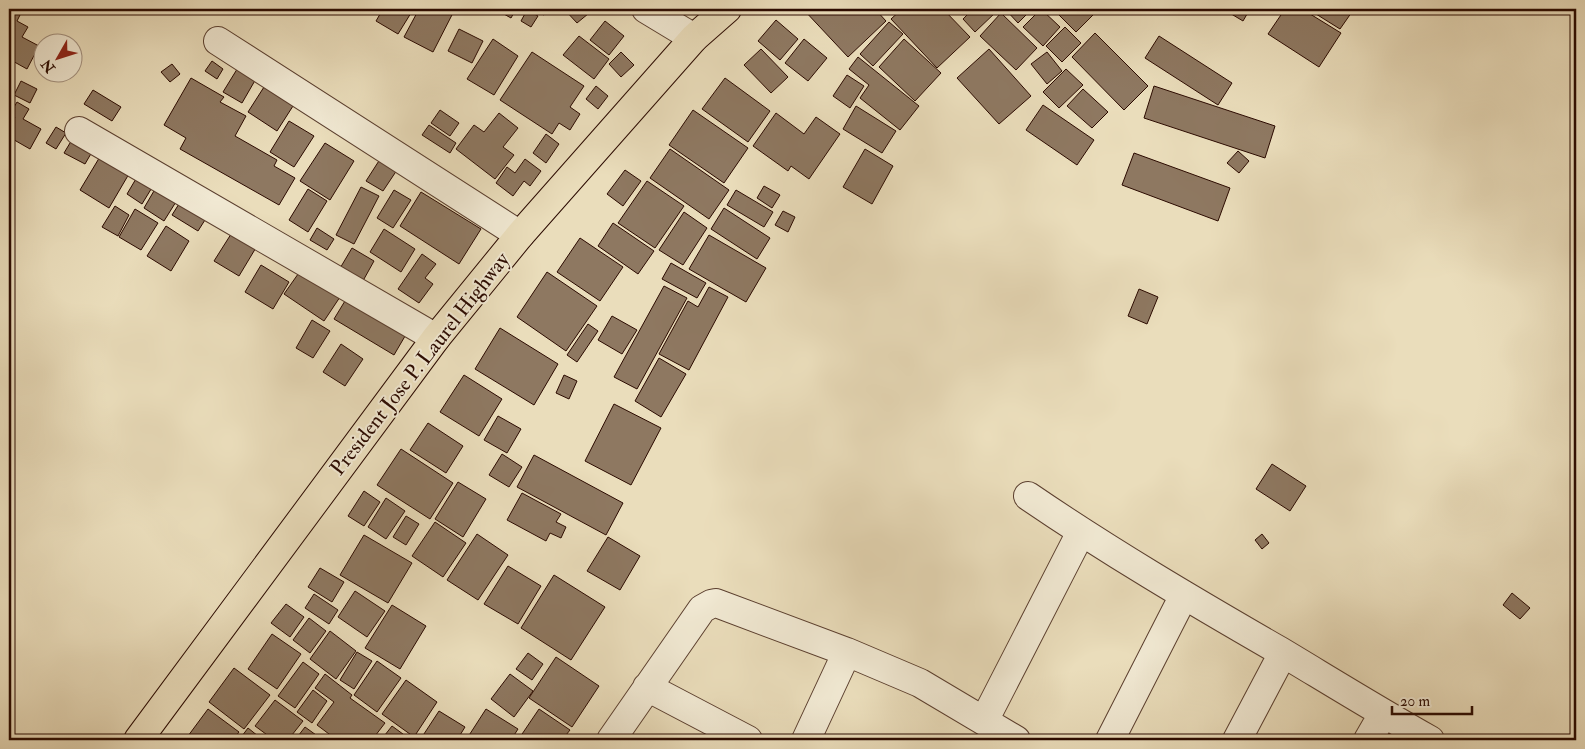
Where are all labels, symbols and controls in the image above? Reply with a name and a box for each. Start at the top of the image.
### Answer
north arrow [32,32,82,82]
text: N [37,55,59,77]
street label: President Jose P. Laurel Highway [324,246,516,481]
scale bar [1392,684,1472,716]
text: 20 m [1400,692,1430,711]

